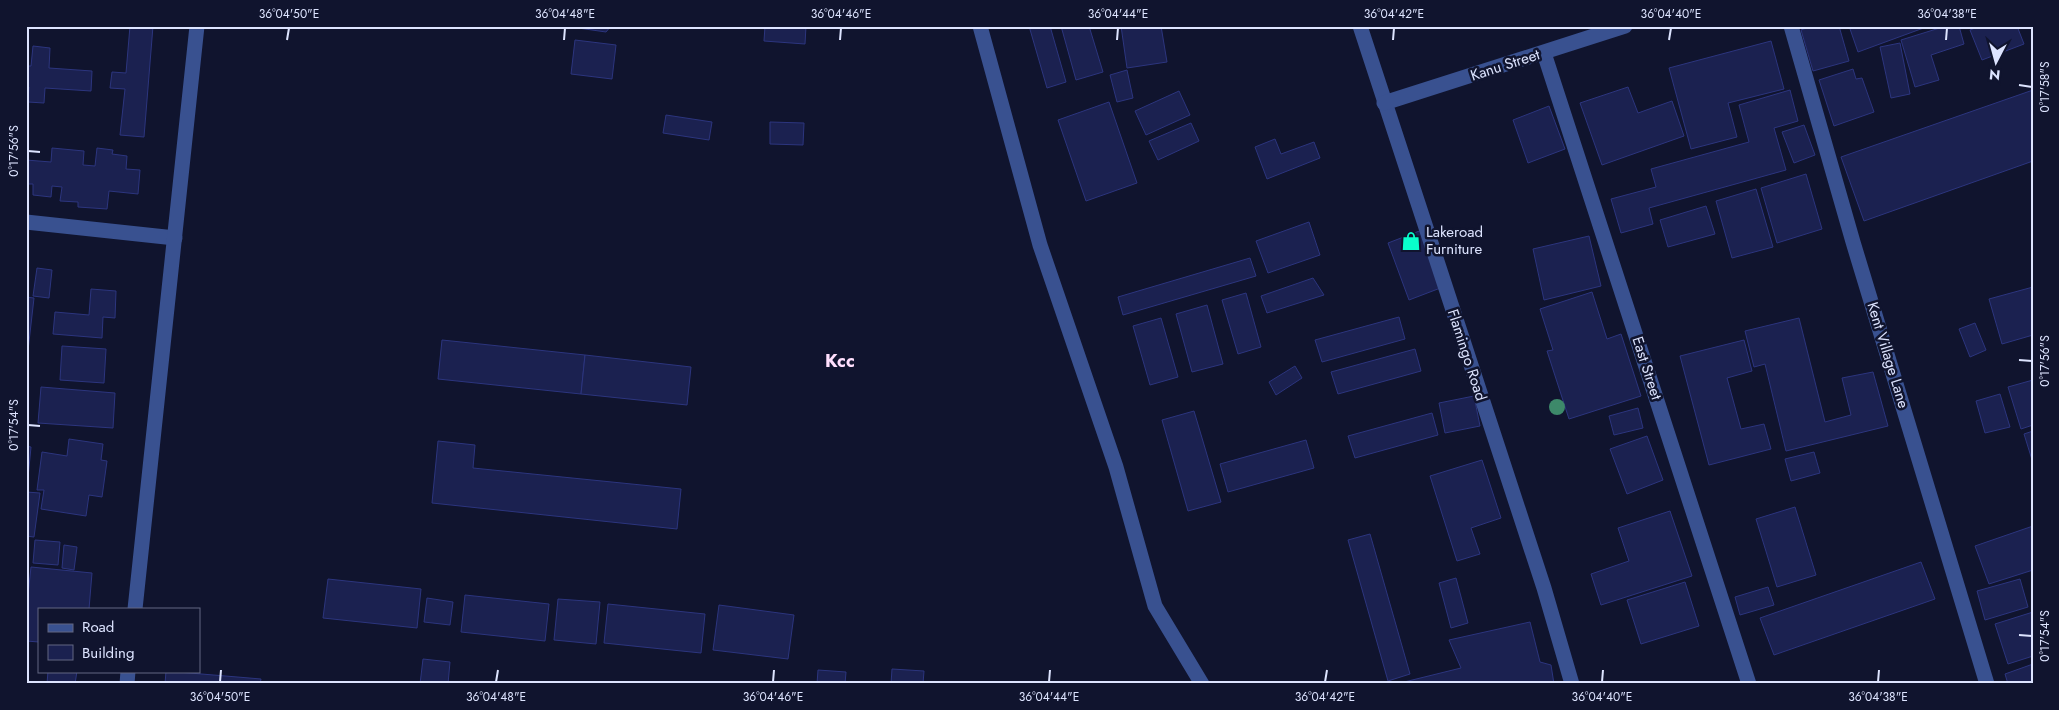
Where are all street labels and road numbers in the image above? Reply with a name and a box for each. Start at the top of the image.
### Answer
street label: Kanu Street [1467,43,1543,87]
street label: Kent Village Lane [1861,299,1915,411]
street label: Flamingo Road [1442,306,1492,404]
street label: East Street [1626,333,1668,403]

